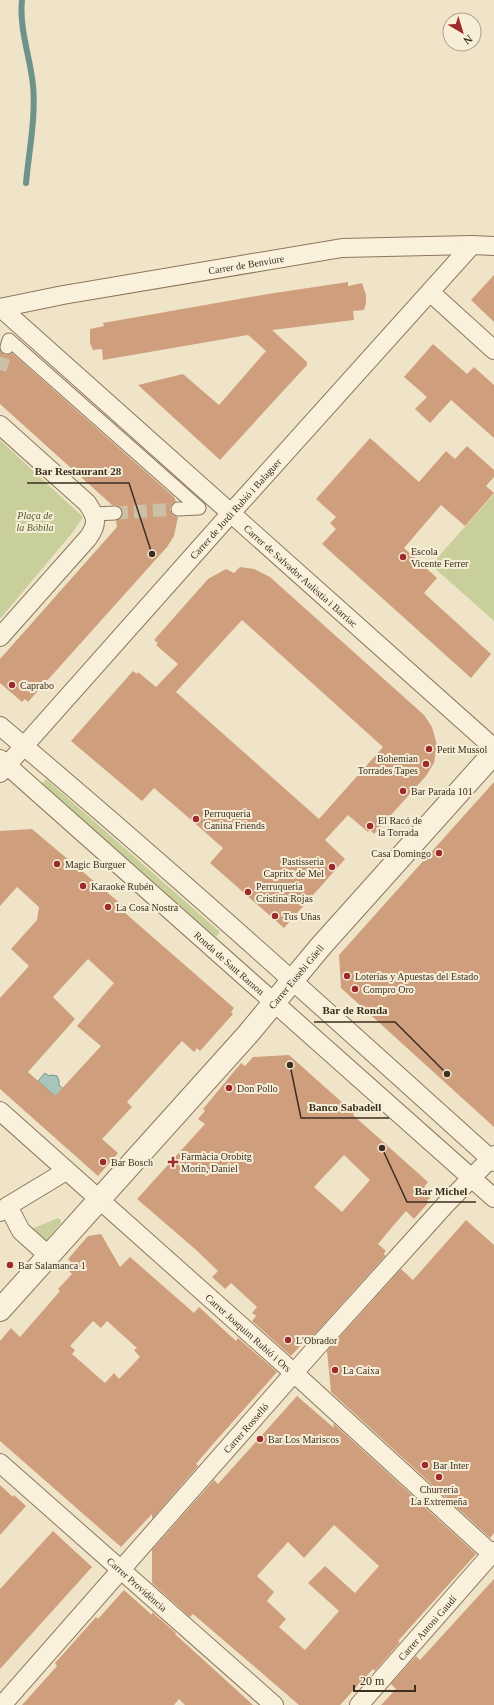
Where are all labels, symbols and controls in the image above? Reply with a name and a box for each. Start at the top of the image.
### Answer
north arrow [442,12,482,52]
text: N [461,33,475,47]
street label: Carrer de Benviure [207,253,285,276]
street label: Carrer de Jordi Rubió i Balaguer [188,456,284,561]
callout: Bar Restaurant 28 [27,460,129,483]
text: Bar Restaurant 28 [35,465,122,477]
park label: Plaça de la Bóbila [16,510,53,533]
street label: Carrer de Salvador Aulèstia i Barriac [242,523,360,630]
place label: Escola Vicente Ferrer [411,546,469,569]
marker: Escola Vicente Ferrer [398,552,408,562]
marker: Caprabo [7,680,17,690]
place label: Caprabo [20,680,54,691]
marker: Petit Mussol [424,744,434,754]
place label: Petit Mussol [437,744,488,755]
place label: Bohemian Torrades Tapes [358,753,418,776]
marker: Bohemian Torrades Tapes [421,759,431,769]
marker: Bar Parada 101 [398,786,408,796]
place label: Bar Parada 101 [411,786,473,797]
place label: Perruqueria Canina Friends [204,808,265,831]
marker: Perruqueria Canina Friends [191,814,201,824]
place label: El Racó de la Torrada [378,815,422,838]
marker: El Racó de la Torrada [365,821,375,831]
place label: Casa Domingo [371,848,431,859]
marker: Casa Domingo [434,848,444,858]
place label: Pastisseria Capritx de Mel [263,856,325,879]
marker: Magic Burguer [52,859,62,869]
place label: Magic Burguer [65,859,126,870]
marker: Pastisseria Capritx de Mel [327,862,337,872]
marker: Karaoke Rubén [78,881,88,891]
place label: Karaoke Rubén [91,881,153,892]
place label: Perruqueria Cristina Rojas [256,881,313,904]
marker: Perruqueria Cristina Rojas [243,887,253,897]
marker: La Cosa Nostra [103,902,113,912]
place label: La Cosa Nostra [116,902,179,913]
marker: Tus Uñas [270,911,280,921]
place label: Tus Uñas [283,911,321,922]
street label: Ronda de Sant Ramon [192,929,266,997]
street label: Carrer Eusebi Güell [266,942,326,1011]
marker: Loterías y Apuestas del Estado [342,971,352,981]
place label: Loterías y Apuestas del Estado [355,971,478,982]
marker: Compro Oro [350,984,360,994]
place label: Compro Oro [363,984,414,995]
callout: Bar de Ronda [314,999,395,1022]
text: Bar de Ronda [322,1004,388,1016]
marker: Don Pollo [224,1083,234,1093]
place label: Don Pollo [237,1083,278,1094]
callout: Banco Sabadell [301,1095,389,1118]
text: Banco Sabadell [309,1101,381,1113]
place label: Farmàcia Orobitg Morin, Daniel [181,1151,252,1174]
marker: Bar Bosch [98,1157,108,1167]
place label: Bar Bosch [111,1157,153,1168]
marker: Farmàcia Orobitg Morin, Daniel [168,1157,178,1167]
callout: Bar Michel [407,1179,476,1202]
text: Bar Michel [415,1185,467,1197]
marker: Bar Salamanca 1 [5,1260,15,1270]
place label: Bar Salamanca 1 [18,1260,86,1271]
street label: Carrer Joaquim Rubió i Ors [203,1292,294,1374]
marker: L'Obrador [283,1335,293,1345]
place label: L'Obrador [296,1335,338,1346]
marker: La Caixa [330,1365,340,1375]
place label: La Caixa [343,1365,380,1376]
street label: Carrer Rosselló [221,1401,271,1455]
marker: Bar Los Mariscos [255,1434,265,1444]
place label: Bar Los Mariscos [268,1434,339,1445]
marker: Bar Inter [420,1460,430,1470]
place label: Bar Inter [433,1460,469,1471]
marker: Churrería La Extremeña [434,1472,444,1482]
place label: Churrería La Extremeña [411,1484,468,1507]
street label: Carrer Providència [105,1555,169,1614]
street label: Carrer Antoni Gaudí [396,1593,459,1662]
scale bar [354,1667,415,1693]
text: 20 m [360,1674,385,1688]

